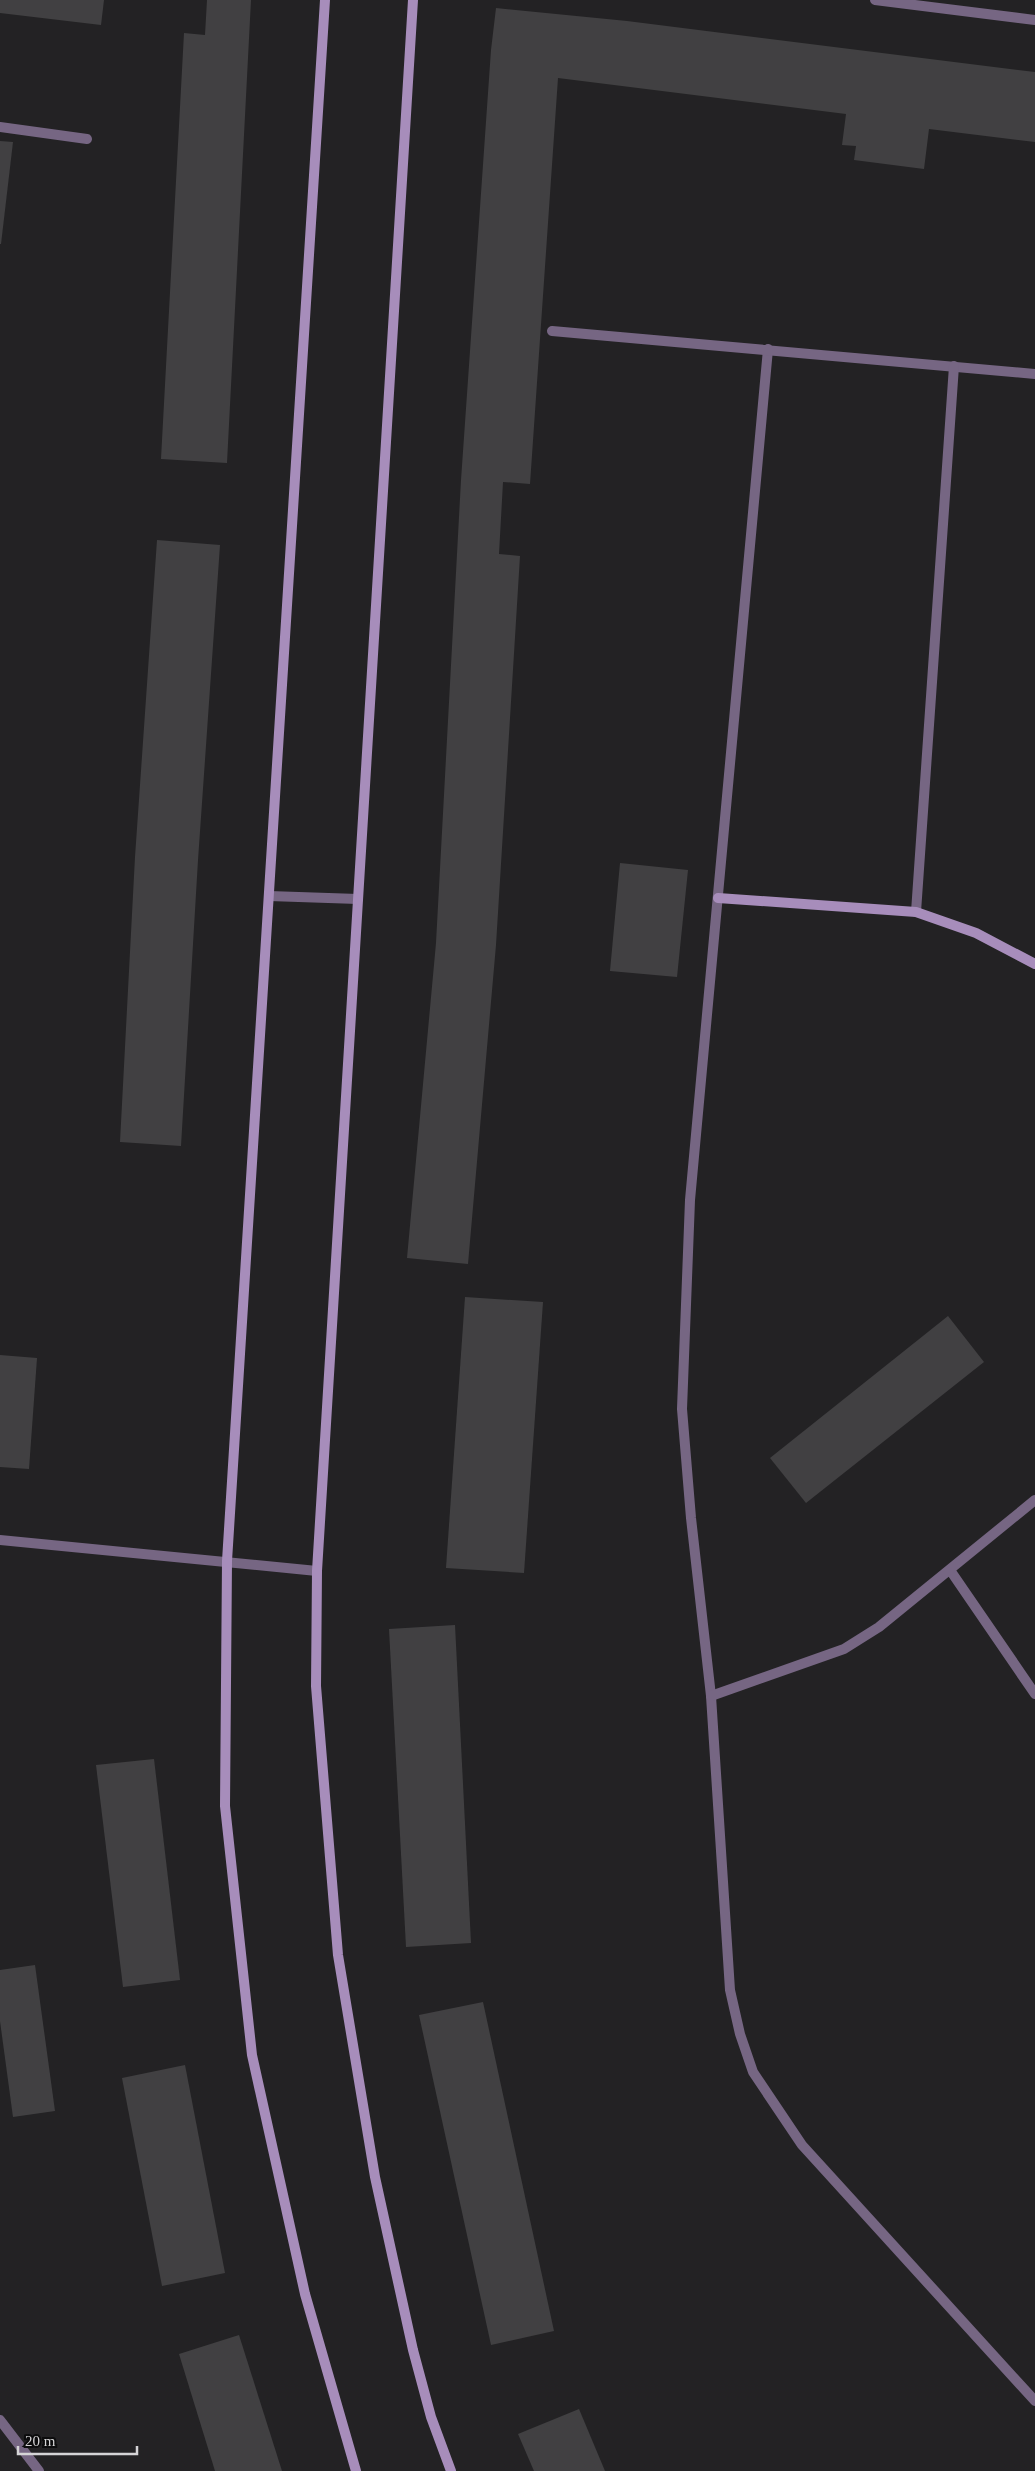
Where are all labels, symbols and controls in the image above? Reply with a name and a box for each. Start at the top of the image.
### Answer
scale bar [18,2424,136,2456]
text: 20 m [25,2433,56,2449]

